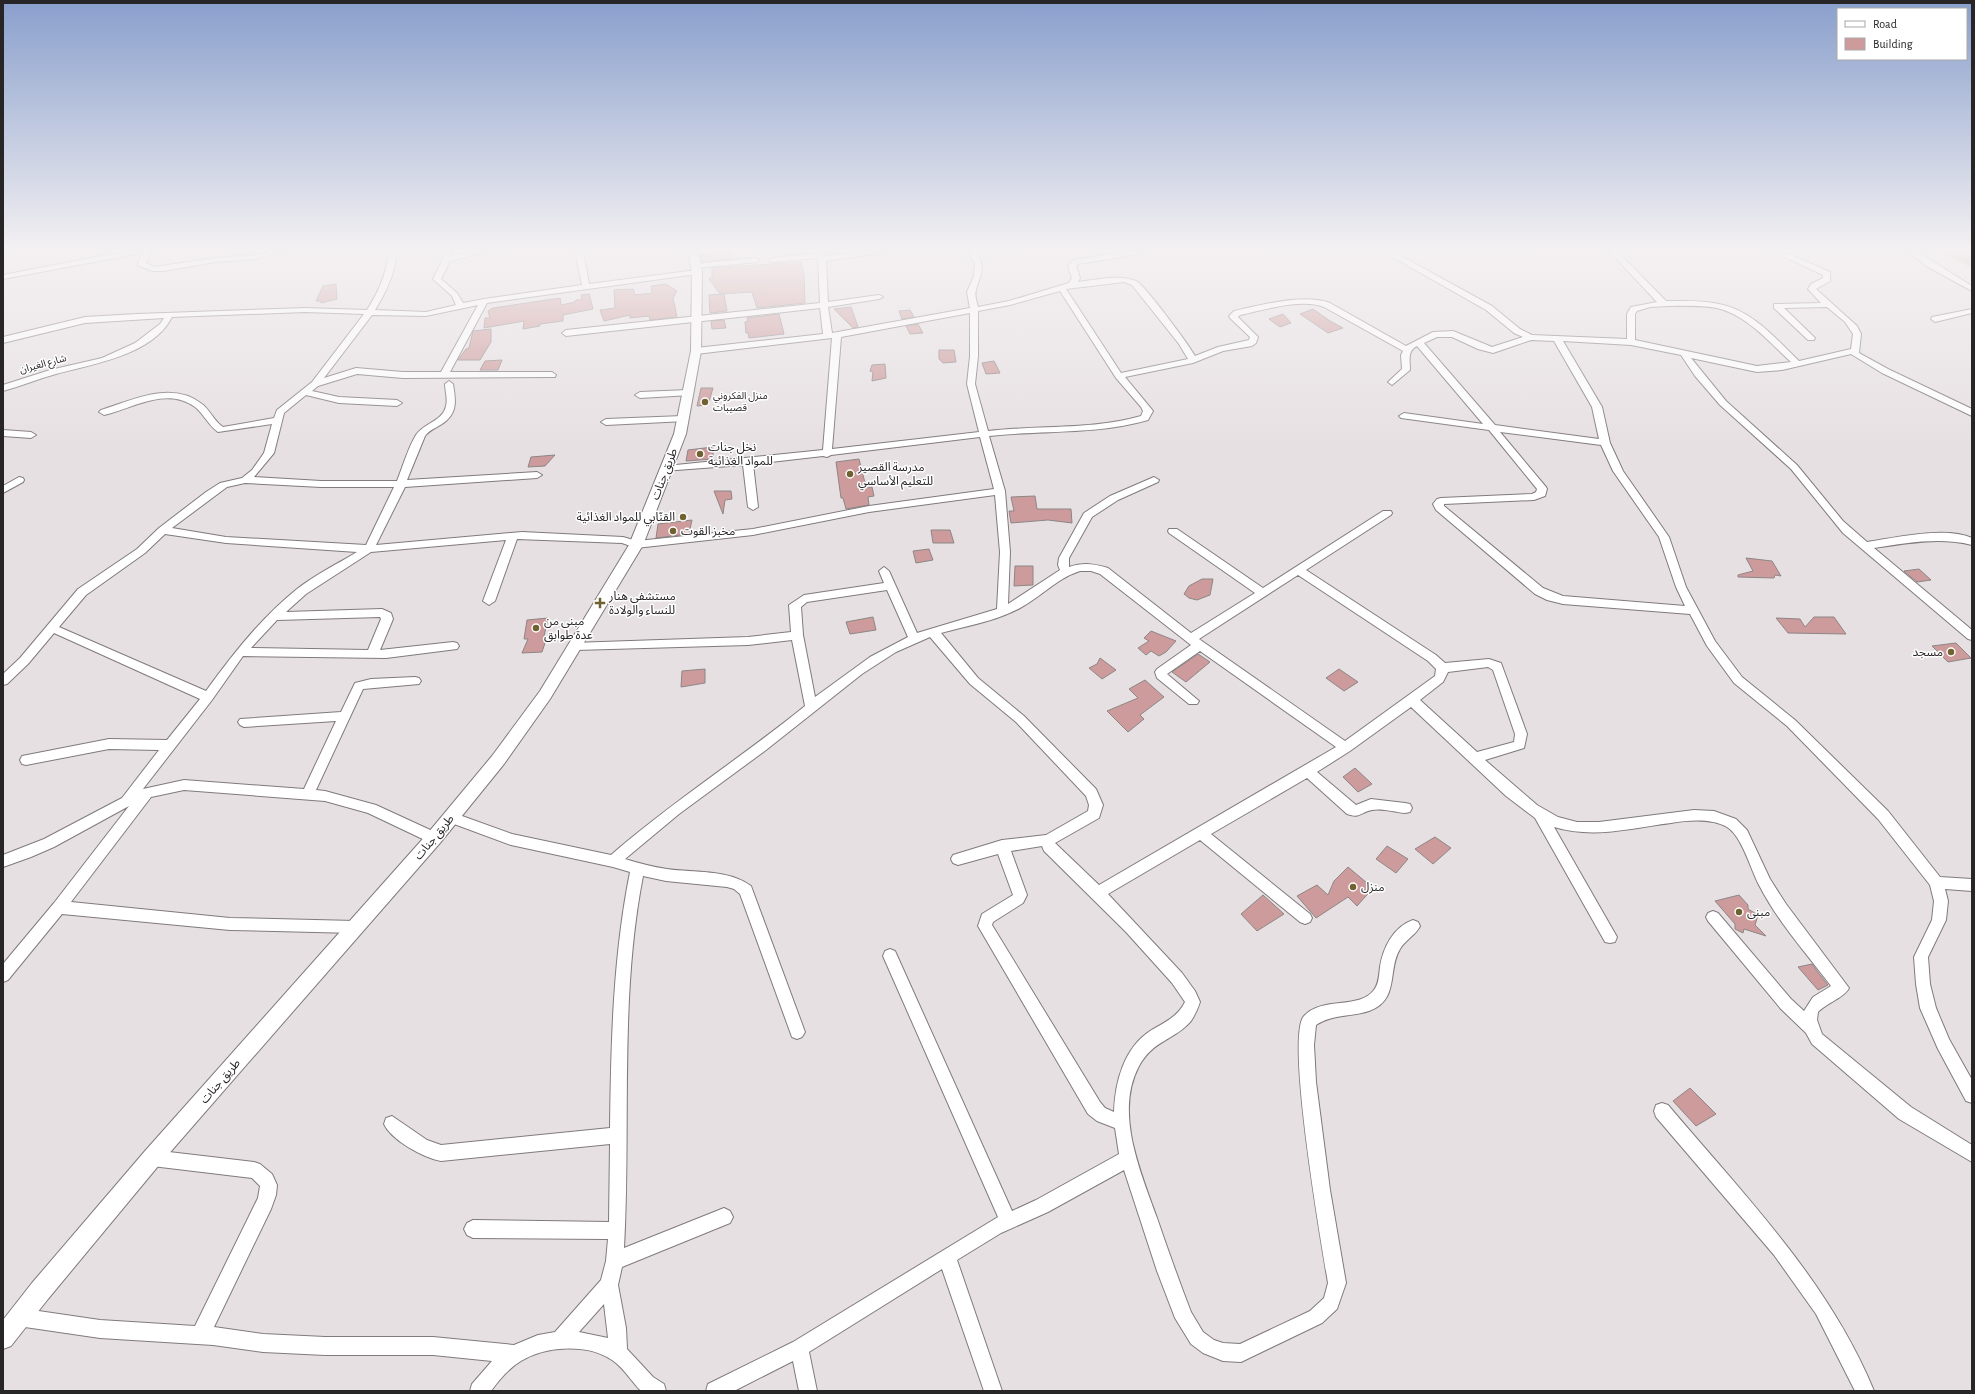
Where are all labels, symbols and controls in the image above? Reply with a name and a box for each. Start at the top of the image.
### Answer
legend [1837,8,1967,60]
text: Road [1873,18,1897,30]
text: Building [1873,38,1913,50]
street label: شارع الغيران [19,353,68,377]
place label: منزل الفكروني قصيبات [713,391,768,413]
marker: منزل الفكروني قصيبات [700,397,710,407]
place label: نخل جنات للمواد الغذائية [708,441,773,468]
street label: طريق جنات [649,446,681,502]
marker: نخل جنات للمواد الغذائية [695,449,705,459]
place label: مدرسة القصير للتعليم الأساسي [857,461,933,491]
marker: مدرسة القصير للتعليم الأساسي [845,469,855,479]
place label: القنّابي للمواد الغذائية [577,511,675,527]
marker: القنّابي للمواد الغذائية [678,512,688,522]
place label: مخبز القوت [681,525,735,538]
marker: مخبز القوت [668,526,678,536]
place label: مستشفى هنار للنساء والولادة [608,590,676,617]
marker: مستشفى هنار للنساء والولادة [594,597,606,609]
place label: مبنى من عدة طوابق [544,615,593,643]
marker: مبنى من عدة طوابق [531,623,541,633]
place label: مسجد [1912,646,1943,659]
marker: مسجد [1946,647,1956,657]
street label: طريق جنات [412,812,458,863]
place label: منزل [1361,881,1385,894]
marker: منزل [1348,882,1358,892]
place label: مبنى [1747,906,1770,919]
marker: مبنى [1734,907,1744,917]
street label: طريق جنات [198,1057,244,1107]

